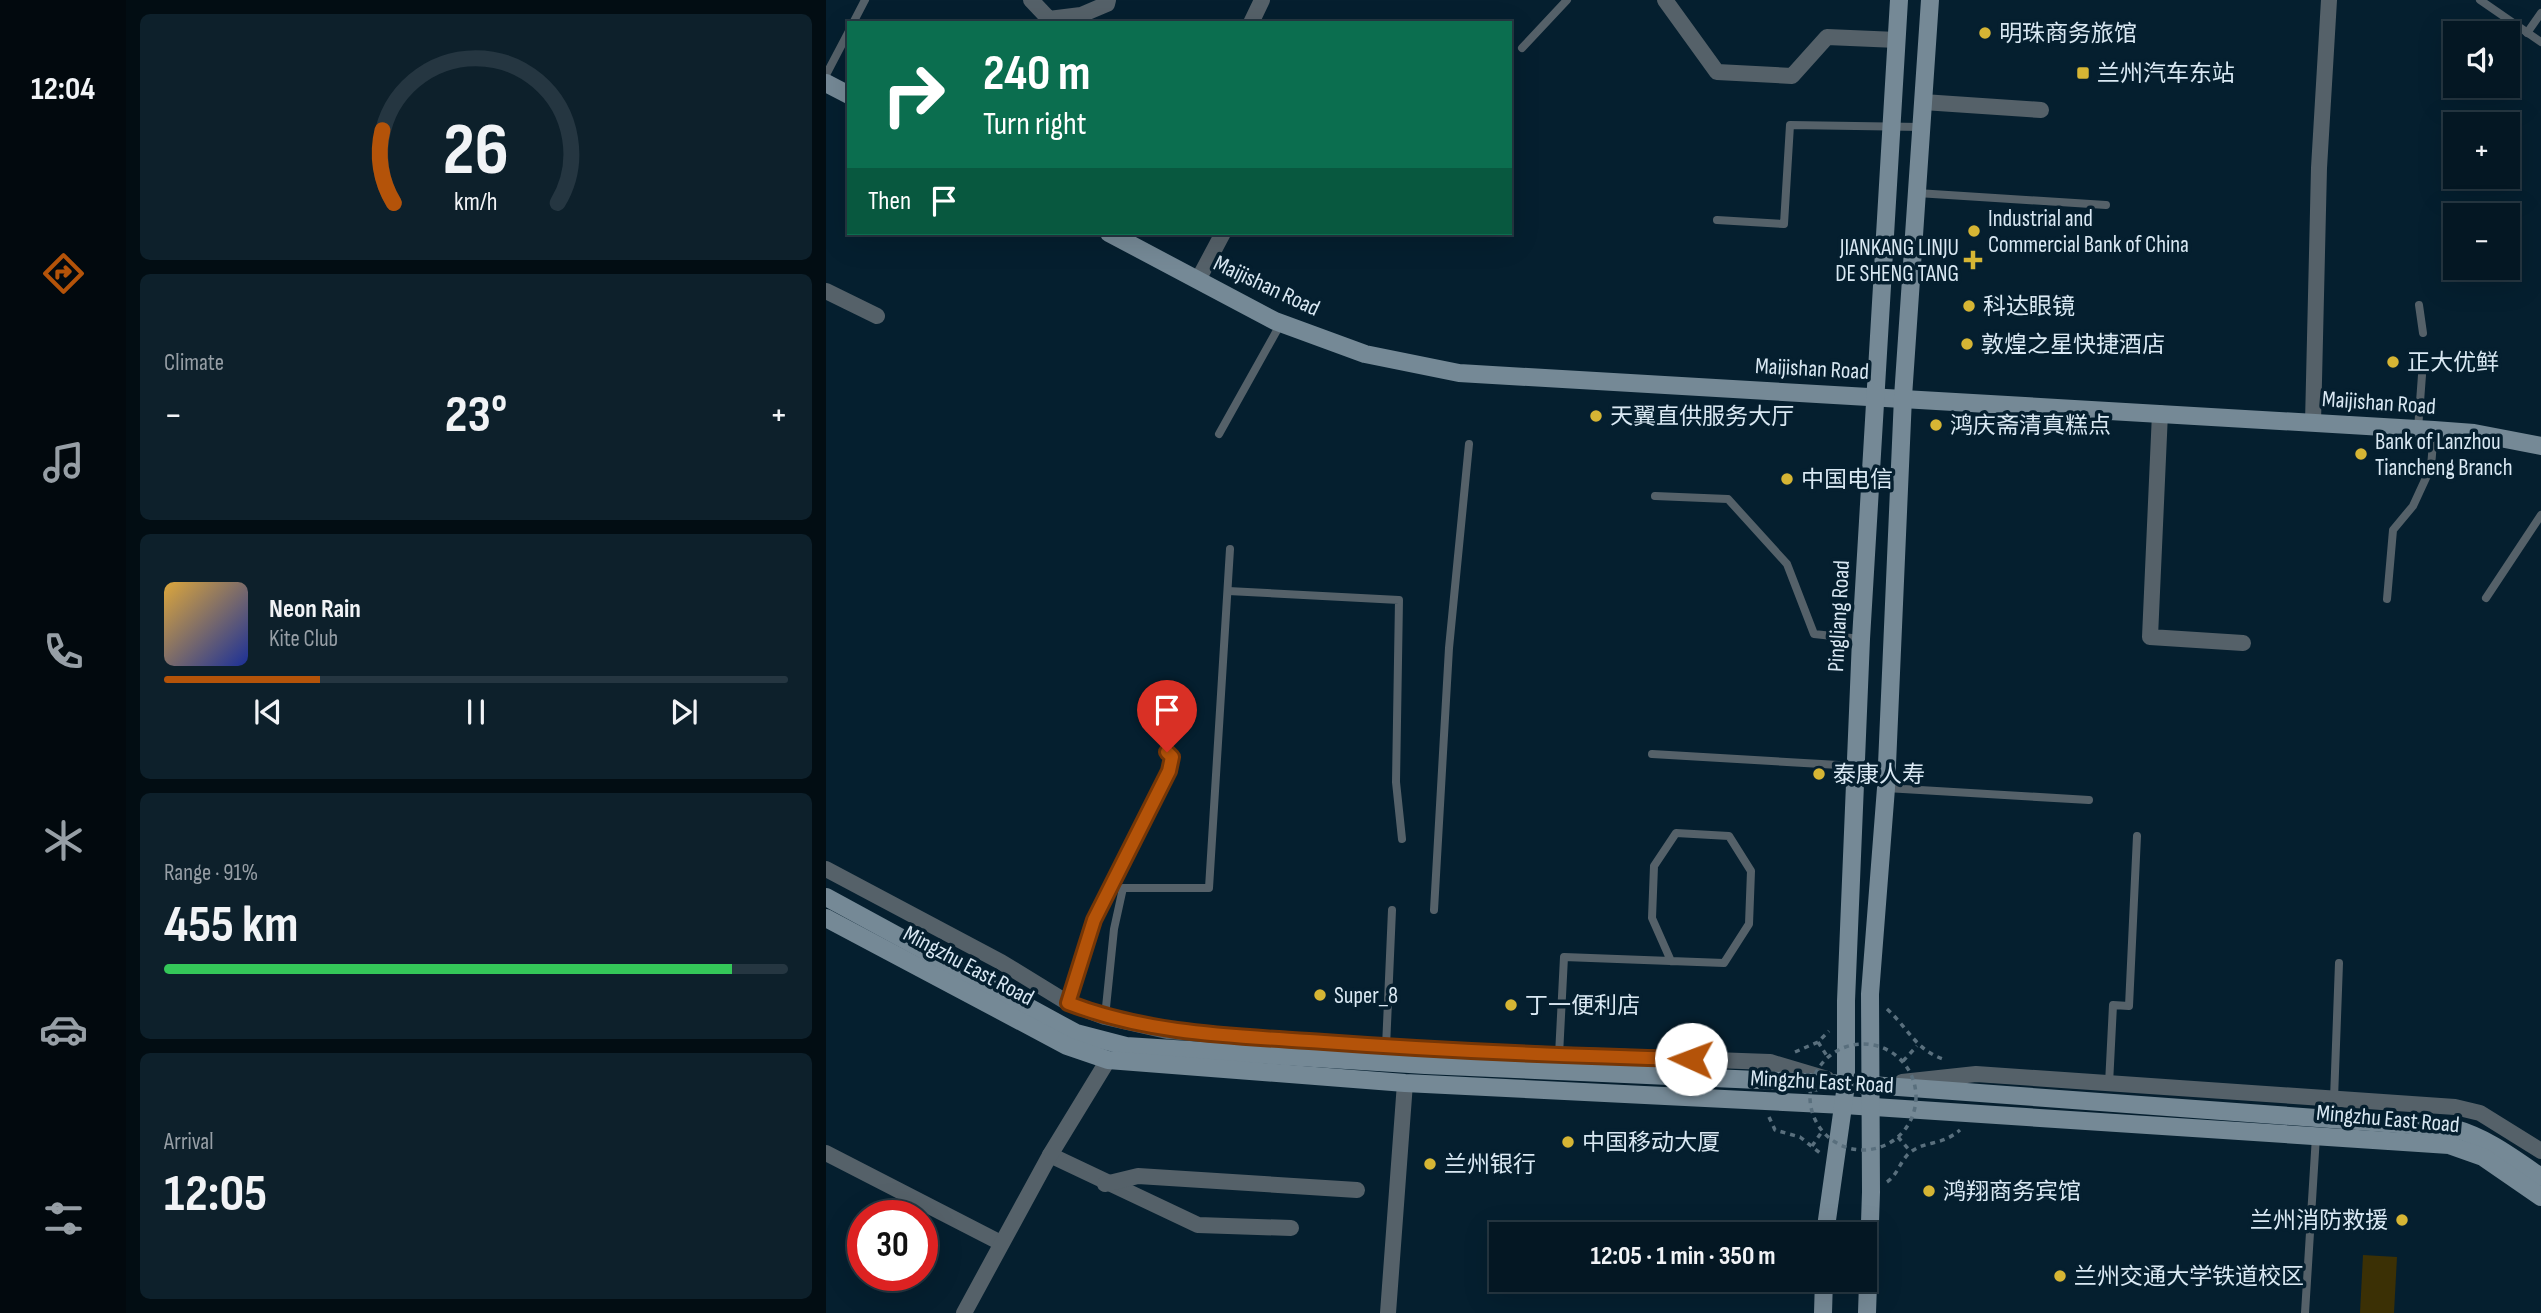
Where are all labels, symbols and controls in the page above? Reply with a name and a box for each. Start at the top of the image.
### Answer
place label: 明珠商务旅馆 [1999,20,2137,48]
map controls [2443,21,2520,280]
button: sound [2443,21,2520,98]
marker: 明珠商务旅馆 [1977,25,1993,41]
text: 240 m [983,45,1091,104]
icon: right [868,49,959,140]
place label: 兰州汽车东站 [2097,60,2235,88]
marker: 兰州汽车东站 [2075,65,2091,81]
text: 12:04 [31,70,95,109]
text: Turn right [983,105,1087,144]
text: 26 [443,107,509,195]
button: + [2443,112,2520,189]
icon: arrive [925,182,963,220]
text: Then [868,186,911,217]
text: km/h [454,187,498,218]
button: − [2443,203,2520,280]
place label: Industrial and Commercial Bank of China [1988,205,2189,259]
marker: Industrial and Commercial Bank of China [1966,223,1982,239]
place label: JIANKANG LINJU DE SHENG TANG [1835,234,1959,288]
icon: directions [39,249,88,298]
street label: Maijishan Road [1209,249,1324,323]
marker: JIANKANG LINJU DE SHENG TANG [1965,252,1981,268]
place label: 科达眼镜 [1983,293,2075,321]
marker: 科达眼镜 [1961,298,1977,314]
place label: 敦煌之星快捷酒店 [1981,331,2165,359]
marker: 敦煌之星快捷酒店 [1959,336,1975,352]
text: Climate [164,349,224,377]
place label: 正大优鲜 [2407,349,2499,377]
street label: Maijishan Road [1754,352,1870,386]
marker: 正大优鲜 [2385,354,2401,370]
text: 23° [445,384,507,447]
street label: Maijishan Road [2321,385,2437,421]
text: − [164,393,183,438]
text: + [769,393,788,438]
place label: 天翼直供服务大厅 [1610,403,1794,431]
marker: 天翼直供服务大厅 [1588,408,1604,424]
place label: 鸿庆斋清真糕点 [1950,412,2111,440]
marker: 鸿庆斋清真糕点 [1928,417,1944,433]
place label: Bank of Lanzhou Tiancheng Branch [2375,428,2513,482]
icon: music [39,438,88,487]
marker: Bank of Lanzhou Tiancheng Branch [2353,446,2369,462]
place label: 中国电信 [1801,466,1893,494]
marker: 中国电信 [1779,471,1795,487]
street label: Pingliang Road [1822,559,1856,673]
text: Neon Rain [269,594,361,625]
text: Kite Club [269,625,338,653]
icon: phone [39,627,88,676]
pin [1137,680,1197,752]
icon: arrive [1148,691,1186,729]
icon: previous [249,693,287,731]
icon: pause [457,693,495,731]
icon: next [665,693,703,731]
place label: 泰康人寿 [1833,761,1925,789]
marker: 泰康人寿 [1811,766,1827,782]
icon: climate [39,816,88,865]
text: Range · 91% [164,859,258,887]
text: 455 km [164,894,298,957]
street label: Mingzhu East Road [899,920,1038,1012]
place label: Super_8 [1334,982,1398,1010]
marker: Super_8 [1312,987,1328,1003]
place label: 丁一便利店 [1525,992,1640,1020]
marker: 丁一便利店 [1503,997,1519,1013]
icon: car [39,1005,88,1054]
position arrow [1654,1022,1728,1096]
street label: Mingzhu East Road [1750,1064,1894,1100]
street label: Mingzhu East Road [2315,1099,2461,1139]
text: Arrival [164,1128,213,1156]
place label: 中国移动大厦 [1582,1129,1720,1157]
marker: 中国移动大厦 [1560,1134,1576,1150]
place label: 兰州银行 [1444,1151,1536,1179]
marker: 兰州银行 [1422,1156,1438,1172]
text: 12:05 [164,1163,267,1226]
place label: 鸿翔商务宾馆 [1943,1178,2081,1206]
marker: 鸿翔商务宾馆 [1921,1183,1937,1199]
icon: filters [39,1194,88,1243]
speed limit sign: 30 [847,1200,938,1291]
place label: 兰州消防救援 [2250,1207,2388,1235]
marker: 兰州消防救援 [2394,1212,2410,1228]
text: 12:05 · 1 min · 350 m [1590,1241,1776,1272]
place label: 兰州交通大学铁道校区 [2074,1263,2304,1291]
marker: 兰州交通大学铁道校区 [2052,1268,2068,1284]

